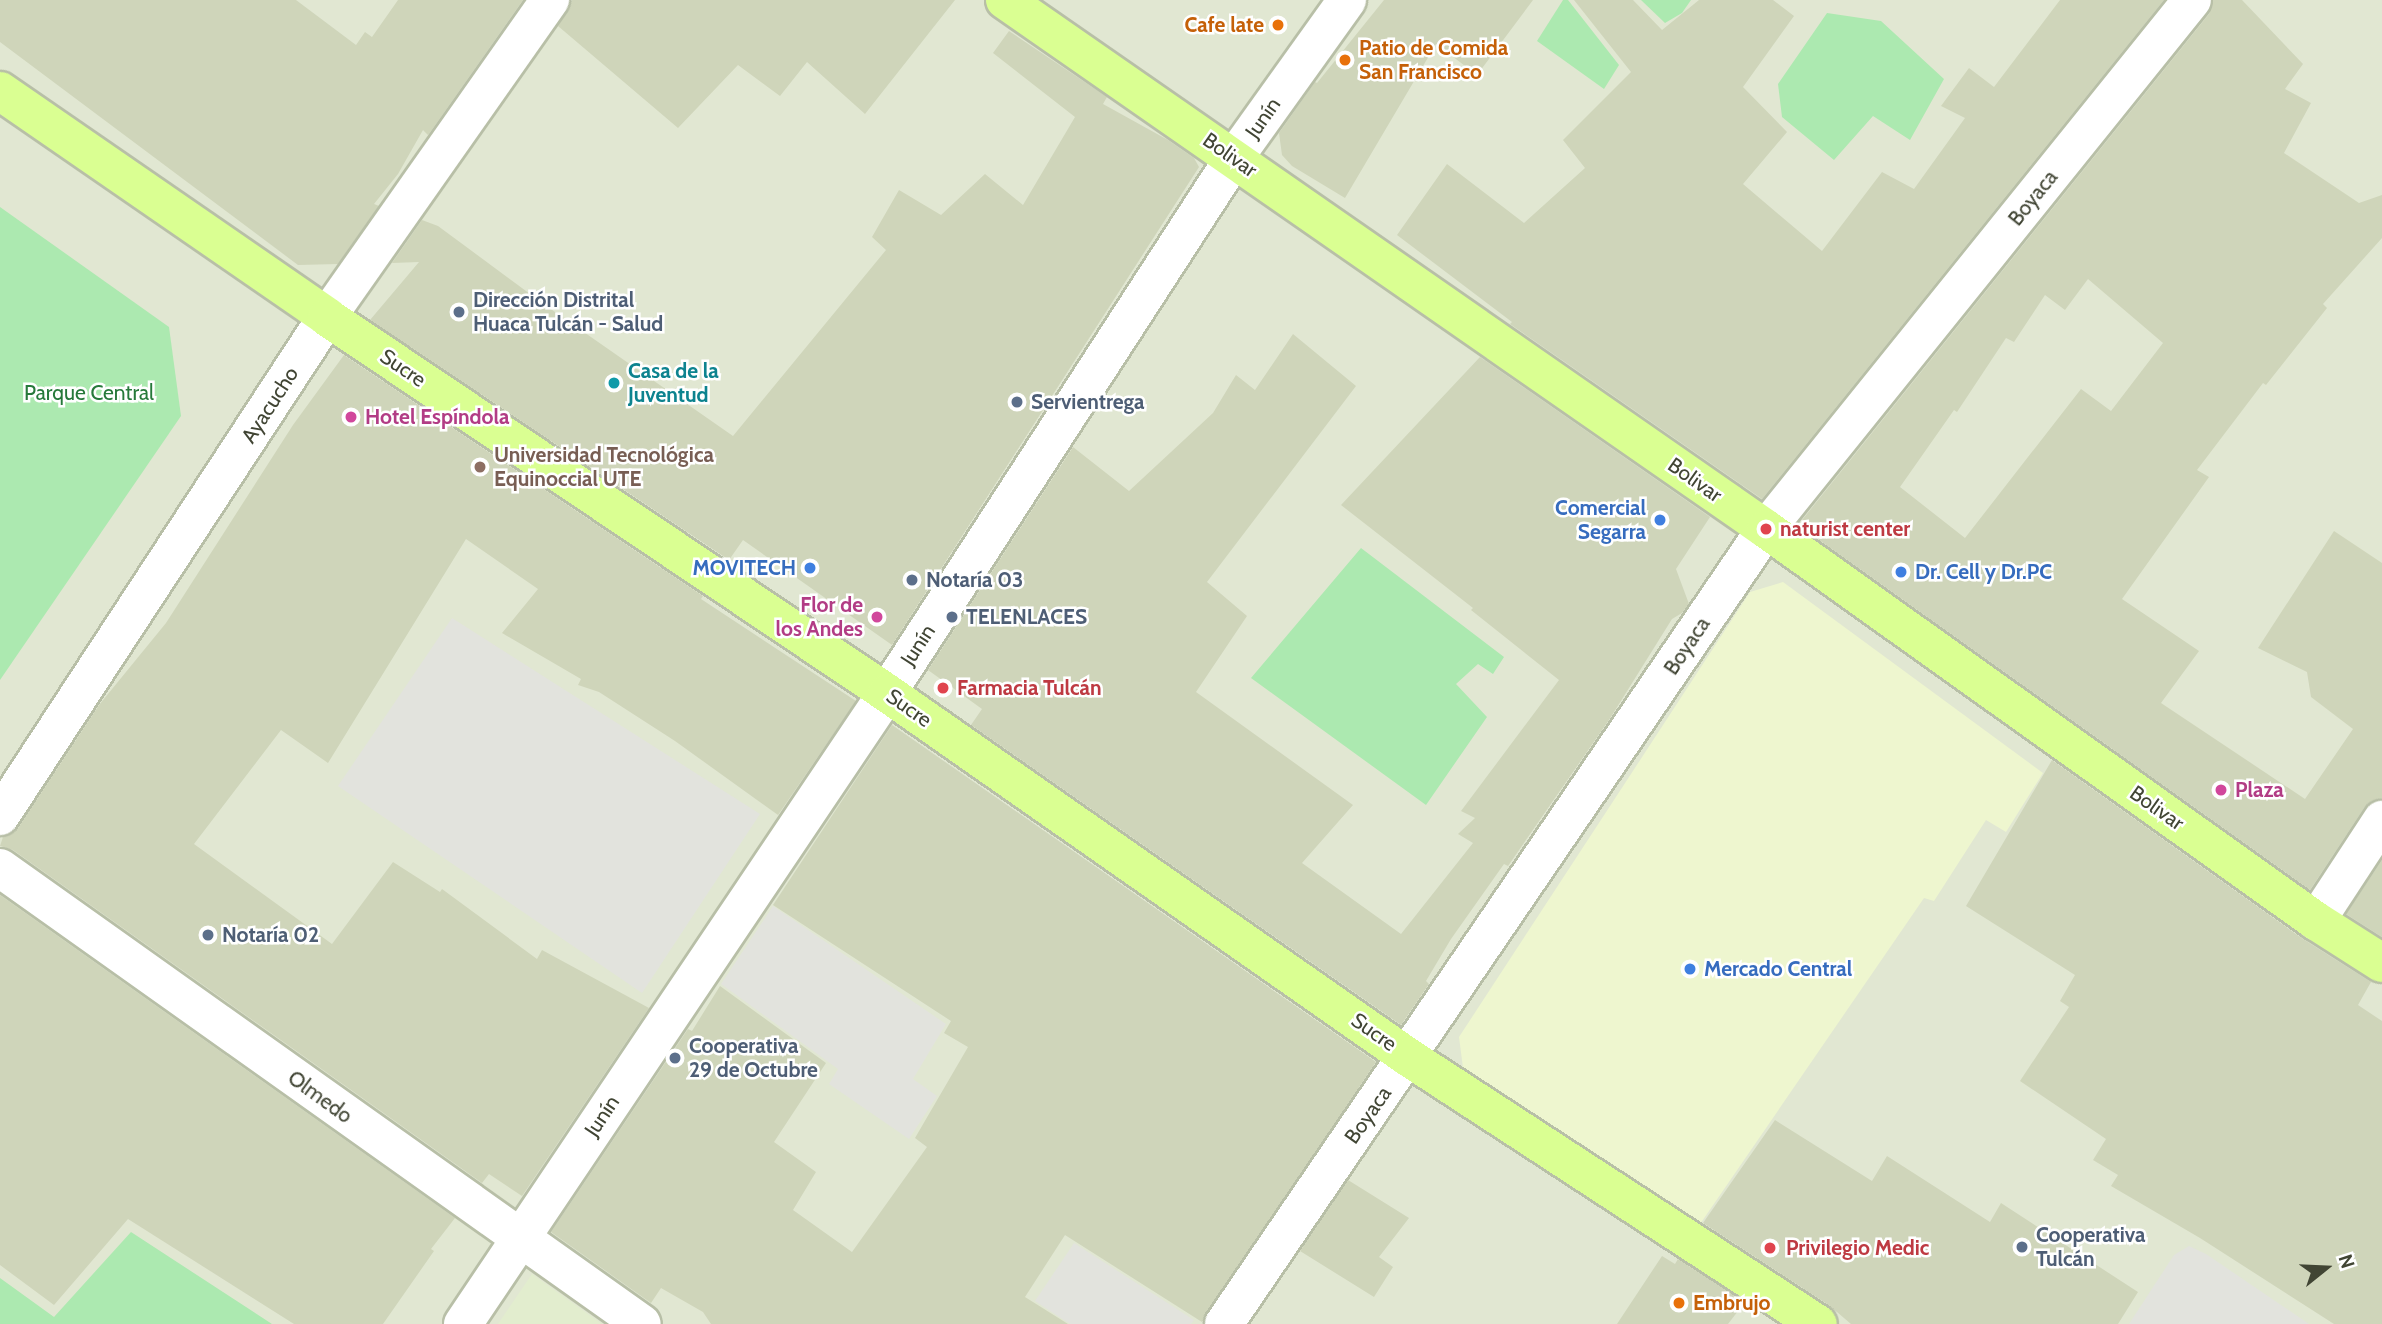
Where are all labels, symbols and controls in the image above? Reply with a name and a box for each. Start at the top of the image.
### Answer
place label: Cafe late [1184,12,1264,38]
marker: Cafe late [1270,17,1286,33]
place label: Patio de Comida San Francisco [1359,35,1508,85]
marker: Patio de Comida San Francisco [1337,52,1353,68]
street label: Junín [1240,93,1286,143]
street label: Bolivar [1198,127,1262,183]
street label: Boyaca [2003,165,2063,231]
place label: Dirección Distrital Huaca Tulcán - Salud [473,287,663,337]
marker: Dirección Distrital Huaca Tulcán - Salud [451,304,467,320]
street label: Sucre [375,344,431,392]
place label: Casa de la Juventud [628,358,719,408]
street label: Ayacucho [236,362,304,448]
marker: Casa de la Juventud [606,375,622,391]
park label: Parque Central [24,380,154,406]
place label: Servientrega [1031,389,1144,415]
marker: Servientrega [1009,394,1025,410]
place label: Hotel Espíndola [365,404,510,430]
marker: Hotel Espíndola [343,409,359,425]
place label: Universidad Tecnológica Equinoccial UTE [494,442,714,492]
street label: Bolivar [1663,452,1727,508]
marker: Universidad Tecnológica Equinoccial UTE [472,459,488,475]
place label: Comercial Segarra [1555,495,1646,545]
marker: Comercial Segarra [1652,512,1668,528]
place label: naturist center [1780,516,1910,542]
marker: naturist center [1758,521,1774,537]
place label: MOVITECH [692,555,796,581]
place label: Dr. Cell y Dr.PC [1915,559,2052,585]
marker: MOVITECH [802,560,818,576]
marker: Dr. Cell y Dr.PC [1893,564,1909,580]
place label: Notaría 03 [926,567,1023,593]
marker: Notaría 03 [904,572,920,588]
place label: Flor de los Andes [776,592,863,642]
place label: TELENLACES [966,604,1087,630]
marker: Flor de los Andes [869,609,885,625]
marker: TELENLACES [944,609,960,625]
street label: Boyaca [1659,612,1715,680]
street label: Junín [895,620,941,670]
place label: Farmacia Tulcán [957,675,1102,701]
marker: Farmacia Tulcán [935,680,951,696]
street label: Sucre [881,683,937,733]
place label: Plaza [2235,777,2284,803]
street label: Bolivar [2125,780,2189,836]
marker: Plaza [2213,782,2229,798]
place label: Notaría 02 [222,922,319,948]
marker: Notaría 02 [200,927,216,943]
place label: Mercado Central [1704,956,1852,982]
marker: Mercado Central [1682,961,1698,977]
street label: Sucre [1346,1007,1402,1057]
place label: Cooperativa 29 de Octubre [689,1033,818,1083]
marker: Cooperativa 29 de Octubre [667,1050,683,1066]
street label: Olmedo [283,1065,357,1129]
street label: Boyaca [1339,1082,1397,1148]
street label: Junín [579,1091,625,1141]
place label: Cooperativa Tulcán [2036,1222,2145,1272]
north arrow [2291,1233,2361,1303]
place label: Privilegio Medic [1786,1235,1929,1261]
marker: Privilegio Medic [1760,1238,1780,1258]
marker: Cooperativa Tulcán [2014,1239,2030,1255]
text: N [2333,1251,2359,1271]
place label: Embrujo [1693,1290,1771,1316]
marker: Embrujo [1671,1295,1687,1311]

